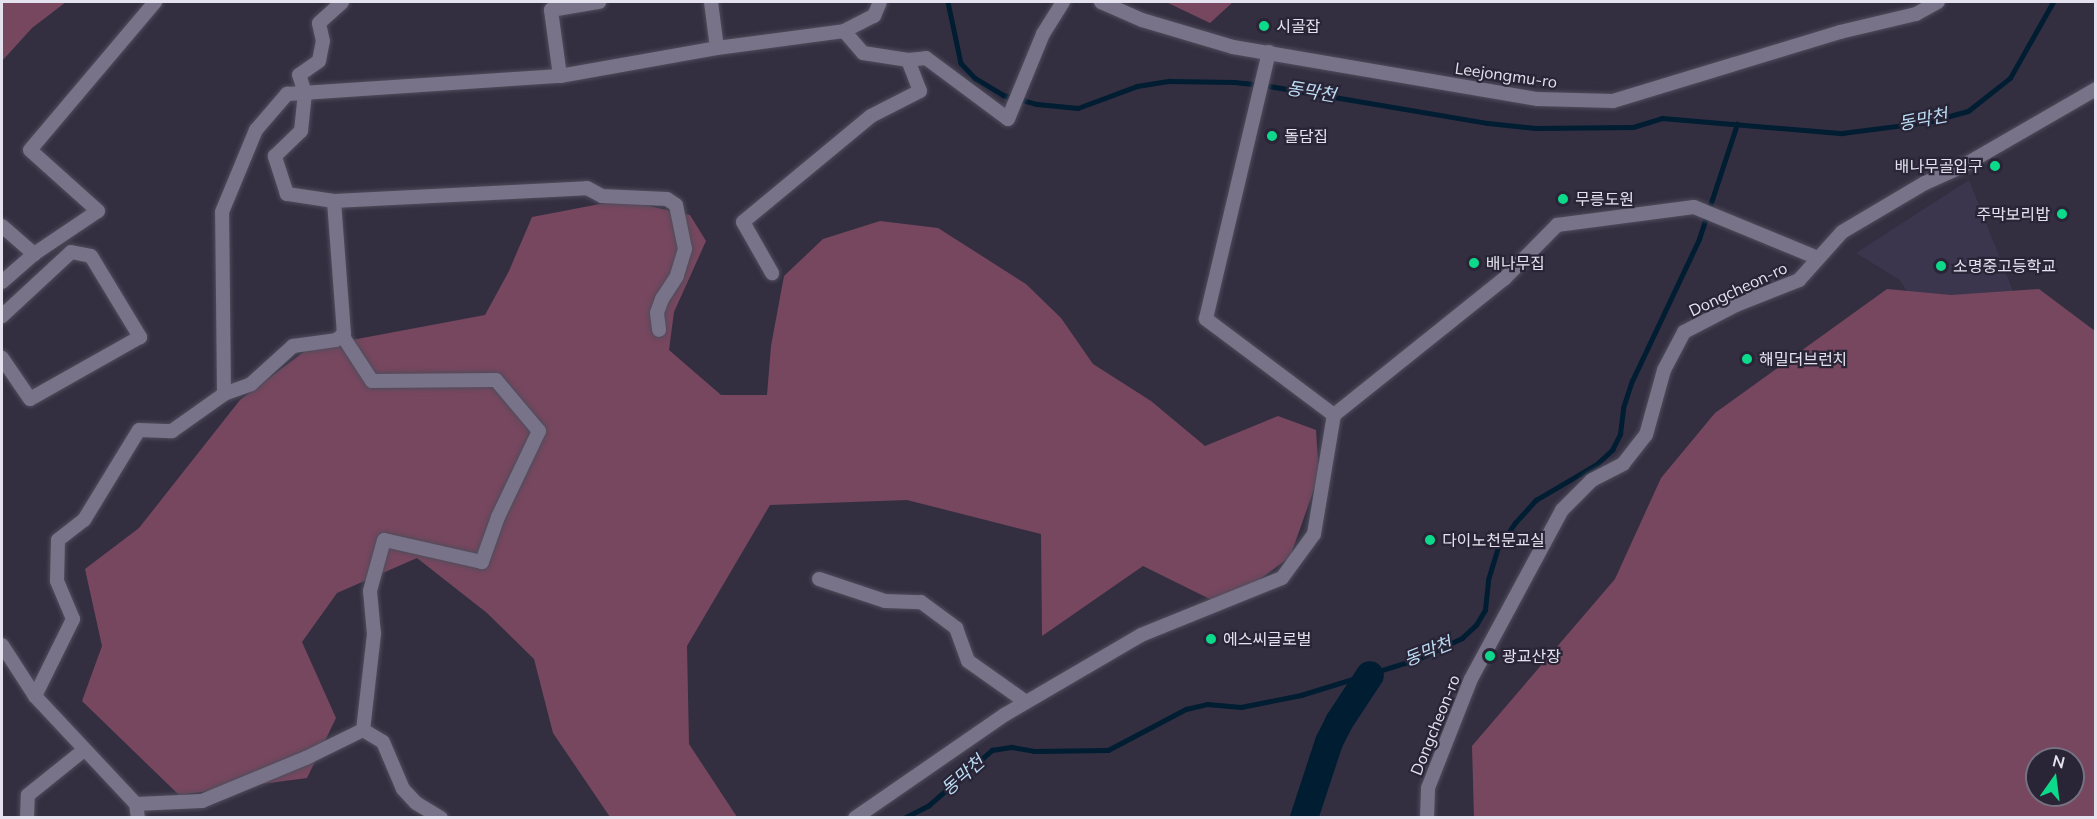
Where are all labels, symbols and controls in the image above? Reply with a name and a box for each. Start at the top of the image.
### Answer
place label: 시골잡 [1276,16,1320,36]
marker: 시골잡 [1257,19,1271,33]
street label: Leejongmu-ro [1454,58,1558,92]
water label: 동막천 [1285,77,1337,107]
water label: 동막천 [1897,105,1949,135]
place label: 돌담집 [1284,126,1328,146]
marker: 돌담집 [1265,129,1279,143]
place label: 배나무골입구 [1895,156,1983,176]
marker: 배나무골입구 [1988,159,2002,173]
place label: 무릉도원 [1575,189,1634,209]
marker: 무릉도원 [1556,192,1570,206]
place label: 주막보리밥 [1976,204,2050,224]
marker: 주막보리밥 [2055,207,2069,221]
place label: 배나무집 [1486,253,1545,273]
marker: 배나무집 [1467,256,1481,270]
place label: 소명중고등학교 [1953,256,2056,276]
street label: Dongcheon-ro [1686,258,1790,320]
marker: 소명중고등학교 [1934,259,1948,273]
place label: 해밀더브런치 [1759,349,1847,369]
marker: 해밀더브런치 [1740,352,1754,366]
place label: 다이노천문교실 [1442,530,1545,550]
marker: 다이노천문교실 [1423,533,1437,547]
place label: 에스씨글로벌 [1223,629,1311,649]
marker: 에스씨글로벌 [1204,632,1218,646]
water label: 동막천 [1401,633,1455,671]
place label: 광교산장 [1502,646,1561,666]
marker: 광교산장 [1483,649,1497,663]
street label: Dongcheon-ro [1406,672,1464,778]
north arrow [2025,747,2085,807]
text: N [2051,750,2067,773]
water label: 동막천 [937,752,989,800]

